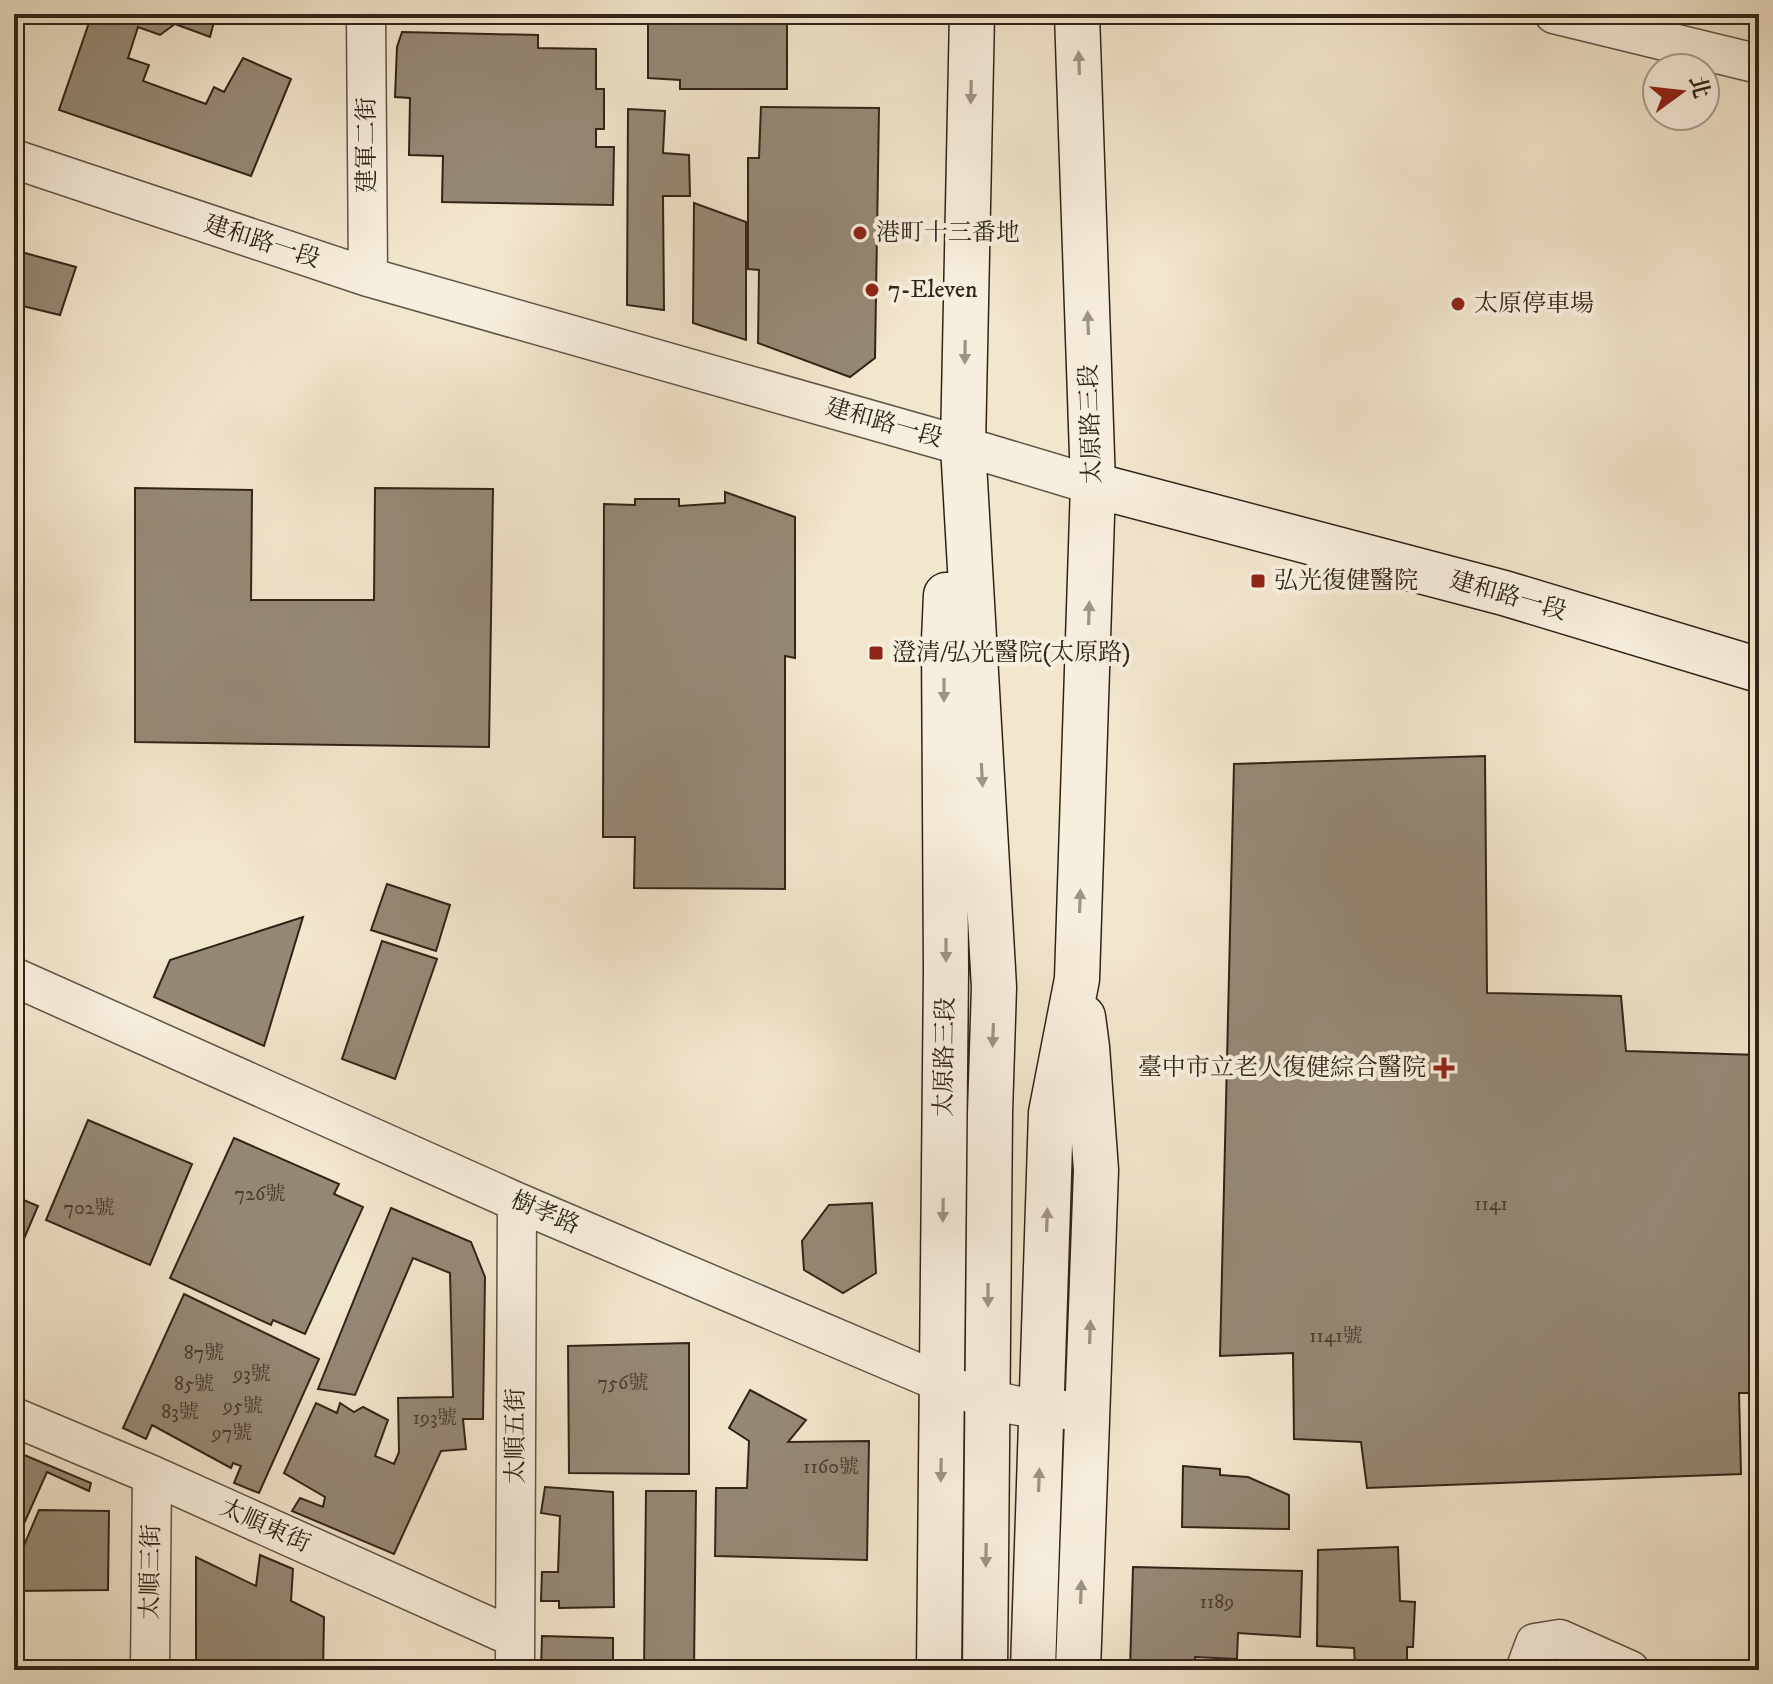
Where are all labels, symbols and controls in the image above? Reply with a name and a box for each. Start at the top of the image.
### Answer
one-way arrow [1072,50,1085,75]
north arrow [1641,52,1721,132]
text: 北 [1683,73,1715,101]
one-way arrow [964,80,977,105]
street label: 建軍二街 [352,97,382,193]
street label: 建和路一段 [200,209,324,275]
place label: 港町十三番地 [876,218,1020,248]
marker: 港町十三番地 [851,224,869,242]
place label: 7-Eleven [888,275,978,305]
marker: 7-Eleven [863,281,881,299]
place label: 太原停車場 [1474,289,1594,319]
marker: 太原停車場 [1449,295,1467,313]
one-way arrow [1081,310,1094,335]
one-way arrow [959,340,971,365]
street label: 太原路三段 [1074,364,1108,484]
street label: 建和路一段 [822,392,946,454]
street label: 建和路一段 [1446,565,1570,627]
place label: 弘光復健醫院 [1274,566,1418,596]
marker: 弘光復健醫院 [1249,572,1267,590]
one-way arrow [1082,600,1095,625]
place label: 澄清/弘光醫院(太原路) [892,638,1131,668]
marker: 澄清/弘光醫院(太原路) [867,644,885,662]
one-way arrow [938,678,950,703]
one-way arrow [976,763,989,788]
one-way arrow [1073,888,1086,913]
one-way arrow [939,938,952,963]
street label: 太原路三段 [929,997,961,1117]
one-way arrow [986,1023,999,1048]
place label: 臺中市立老人復健綜合醫院 [1138,1053,1426,1083]
marker: 臺中市立老人復健綜合醫院 [1433,1057,1455,1079]
house number: 726號 [235,1182,285,1207]
street label: 樹孝路 [506,1185,584,1241]
house number: 1141 [1474,1192,1508,1217]
house number: 702號 [63,1196,115,1221]
one-way arrow [937,1198,950,1223]
one-way arrow [1041,1207,1053,1232]
one-way arrow [982,1283,995,1308]
one-way arrow [1084,1319,1097,1344]
house number: 1141號 [1309,1324,1363,1349]
house number: 87號 [184,1341,224,1366]
house number: 93號 [232,1362,271,1387]
house number: 756號 [598,1371,648,1396]
house number: 85號 [174,1372,214,1397]
street label: 太順五街 [501,1388,531,1484]
house number: 95號 [222,1394,263,1419]
house number: 83號 [161,1400,199,1425]
house number: 193號 [413,1406,457,1431]
house number: 97號 [211,1421,252,1446]
house number: 1160號 [803,1455,859,1480]
one-way arrow [935,1458,947,1483]
one-way arrow [1032,1467,1045,1492]
street label: 太順東街 [215,1493,315,1559]
street label: 太順三街 [135,1524,167,1620]
one-way arrow [980,1543,992,1568]
one-way arrow [1074,1579,1087,1604]
house number: 1189 [1200,1590,1234,1615]

